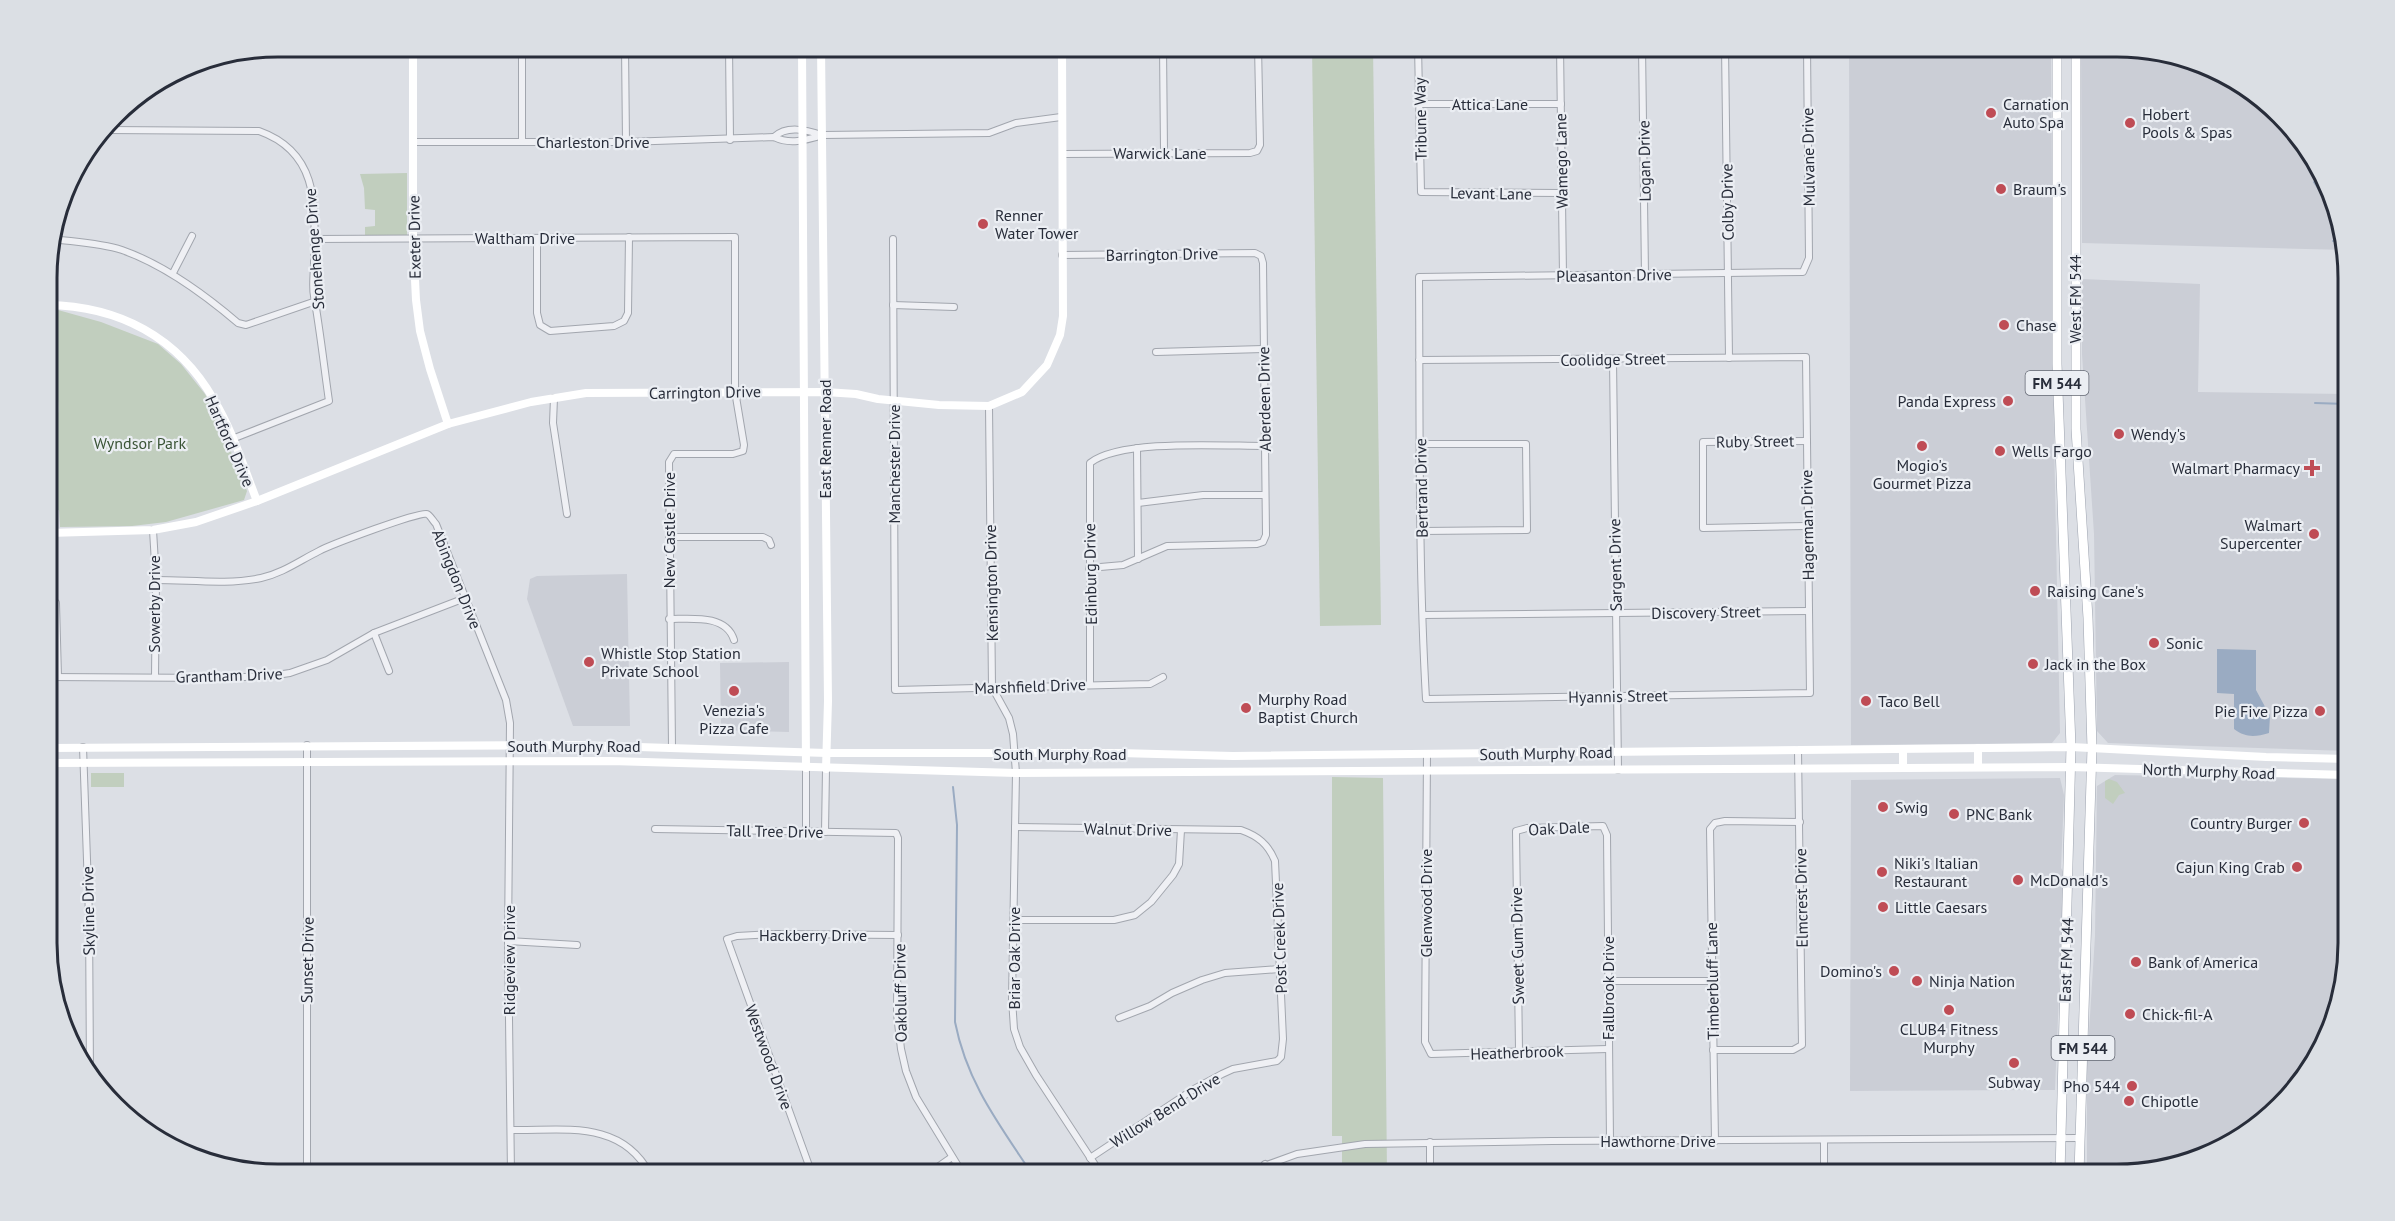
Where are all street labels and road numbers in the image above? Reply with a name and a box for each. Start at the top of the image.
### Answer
street label: Tribune Way [1409,77,1431,161]
street label: Attica Lane [1452,94,1528,114]
street label: Mulvane Drive [1797,108,1819,206]
street label: Wamego Lane [1550,113,1572,209]
street label: Logan Drive [1633,120,1655,202]
street label: Charleston Drive [536,132,650,152]
street label: Warwick Lane [1113,143,1207,163]
street label: Colby Drive [1716,163,1738,241]
street label: Levant Lane [1450,182,1532,204]
street label: Stonehenge Drive [300,188,328,310]
street label: Exeter Drive [403,195,425,279]
street label: Waltham Drive [475,228,575,248]
street label: Barrington Drive [1106,243,1218,265]
street label: West FM 544 [2065,254,2085,343]
street label: Pleasanton Drive [1556,264,1672,286]
street label: Aberdeen Drive [1253,346,1275,452]
street label: Coolidge Street [1560,348,1666,370]
road number: FM 544 [2026,371,2088,395]
street label: East Renner Road [815,379,835,499]
street label: Carrington Drive [649,381,761,403]
street label: Hartford Drive [201,392,259,490]
street label: Manchester Drive [884,404,904,524]
street label: Ruby Street [1716,430,1795,452]
street label: Bertrand Drive [1410,438,1432,538]
street label: Hagerman Drive [1796,470,1818,580]
street label: New Castle Drive [659,472,679,588]
street label: Sargent Drive [1604,518,1626,612]
street label: Edinburg Drive [1079,523,1101,625]
street label: Kensington Drive [980,524,1002,642]
street label: Abingdon Drive [428,526,486,632]
street label: Sowerby Drive [144,555,164,653]
street label: Discovery Street [1651,601,1762,623]
street label: Grantham Drive [175,663,283,687]
street label: Marshfield Drive [974,674,1086,698]
street label: Hyannis Street [1568,685,1669,707]
street label: South Murphy Road [507,736,641,756]
street label: South Murphy Road [1479,742,1613,764]
street label: South Murphy Road [993,744,1127,764]
street label: North Murphy Road [2142,759,2276,783]
street label: Oak Dale [1528,816,1590,840]
street label: Walnut Drive [1084,818,1172,840]
street label: Tall Tree Drive [726,820,824,842]
street label: Elmcrest Drive [1790,848,1812,948]
street label: Glenwood Drive [1416,849,1436,957]
street label: Skyline Drive [77,866,99,956]
street label: Post Creek Drive [1267,882,1291,994]
street label: Sweet Gum Drive [1506,887,1528,1005]
street label: Ridgeview Drive [499,905,519,1015]
street label: Briar Oak Drive [1004,907,1024,1009]
street label: Sunset Drive [296,917,318,1003]
street label: East FM 544 [2055,917,2077,1002]
street label: Timberbluff Lane [1701,922,1723,1040]
street label: Hackberry Drive [759,925,867,945]
street label: Fallbrook Drive [1598,936,1618,1040]
street label: Oakbluff Drive [889,943,911,1043]
street label: Westwood Drive [741,1002,797,1112]
road number: FM 544 [2052,1036,2114,1060]
street label: Heatherbrook [1470,1040,1564,1064]
street label: Willow Bend Drive [1106,1068,1224,1152]
street label: Hawthorne Drive [1600,1131,1716,1151]

